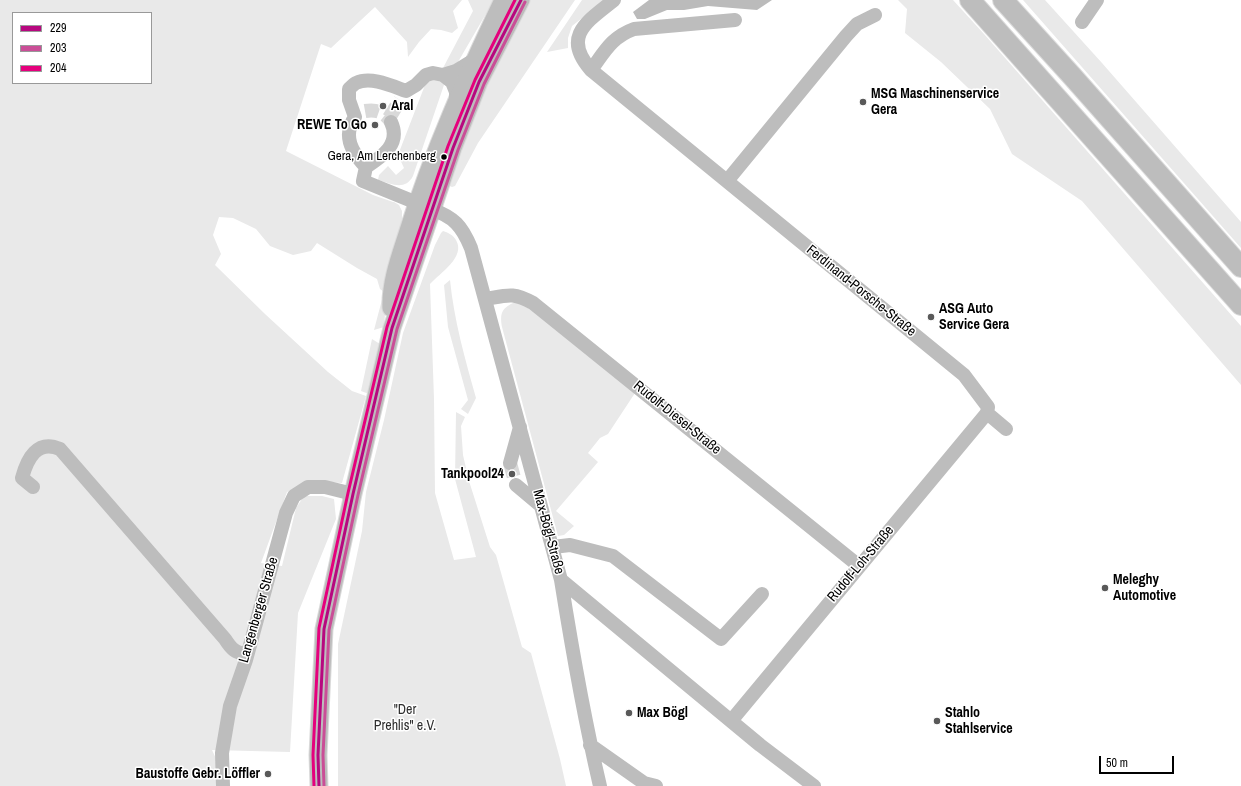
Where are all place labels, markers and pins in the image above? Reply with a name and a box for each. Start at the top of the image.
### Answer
place label: MSG Maschinenservice Gera [871,86,999,118]
marker: MSG Maschinenservice Gera [858,97,868,107]
place label: Aral [391,98,413,114]
marker: Aral [378,101,388,111]
place label: REWE To Go [297,117,367,133]
marker: REWE To Go [370,120,380,130]
place label: Gera, Am Lerchenberg [328,149,436,165]
marker: Gera, Am Lerchenberg [439,152,449,162]
place label: ASG Auto Service Gera [939,301,1009,334]
marker: ASG Auto Service Gera [926,312,936,322]
place label: Tankpool24 [441,466,504,482]
marker: Tankpool24 [507,469,517,479]
place label: Meleghy Automotive [1113,572,1176,604]
marker: Meleghy Automotive [1100,583,1110,593]
place label: Max Bögl [637,705,688,721]
place label: Stahlo Stahlservice [945,705,1013,738]
marker: Max Bögl [624,708,634,718]
marker: Stahlo Stahlservice [932,716,942,726]
place label: Baustoffe Gebr. Löffler [136,766,260,782]
marker: Baustoffe Gebr. Löffler [263,769,273,779]

